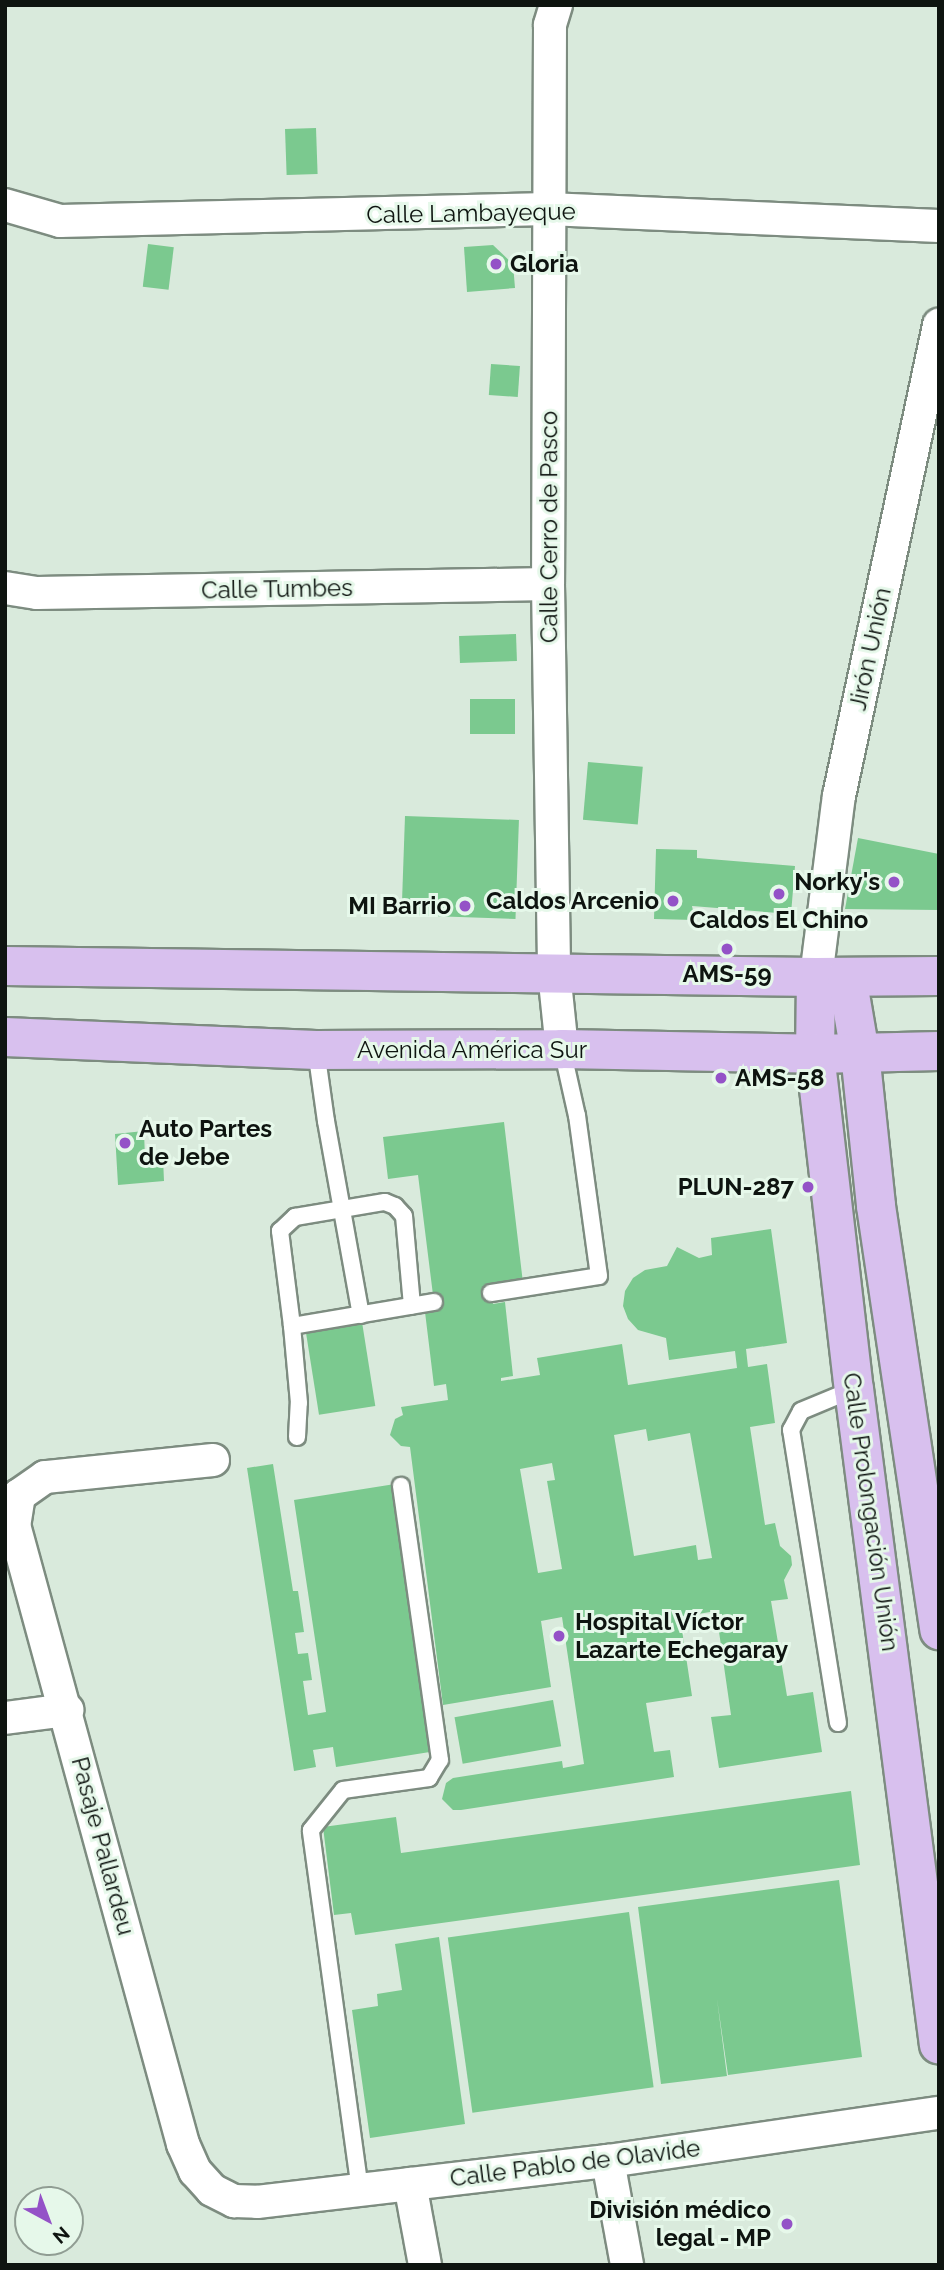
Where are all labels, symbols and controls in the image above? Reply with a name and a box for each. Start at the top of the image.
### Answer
street label: Calle Lambayeque [366,197,576,229]
place label: Gloria [510,250,579,278]
marker: Gloria [488,256,504,272]
street label: Calle Cerro de Pasco [535,411,563,643]
street label: Calle Tumbes [201,573,353,605]
street label: Jirón Unión [843,585,897,713]
place label: Norky's [794,868,880,896]
marker: Norky's [886,874,902,890]
marker: Caldos El Chino [771,886,787,902]
place label: Caldos Arcenio [485,887,659,915]
place label: MI Barrio [348,892,451,920]
marker: Caldos Arcenio [665,893,681,909]
marker: MI Barrio [457,898,473,914]
place label: Caldos El Chino [689,906,869,934]
marker: AMS-59 [719,941,735,957]
place label: AMS-59 [682,960,772,988]
street label: Avenida América Sur [357,1036,587,1064]
place label: AMS-58 [735,1064,824,1092]
marker: AMS-58 [713,1070,729,1086]
place label: Auto Partes de Jebe [139,1115,272,1171]
marker: Auto Partes de Jebe [117,1135,133,1151]
place label: PLUN-287 [678,1173,794,1201]
marker: PLUN-287 [800,1179,816,1195]
street label: Calle Prolongación Unión [837,1371,905,1653]
place label: Hospital Víctor Lazarte Echegaray [575,1608,788,1664]
marker: Hospital Víctor Lazarte Echegaray [549,1626,569,1646]
street label: Pasaje Pallardeu [65,1754,141,1938]
street label: Calle Pablo de Olavide [448,2133,702,2193]
north arrow [14,2186,84,2256]
place label: División médico legal - MP [589,2196,771,2252]
marker: División médico legal - MP [777,2214,797,2234]
text: N [49,2222,74,2248]

